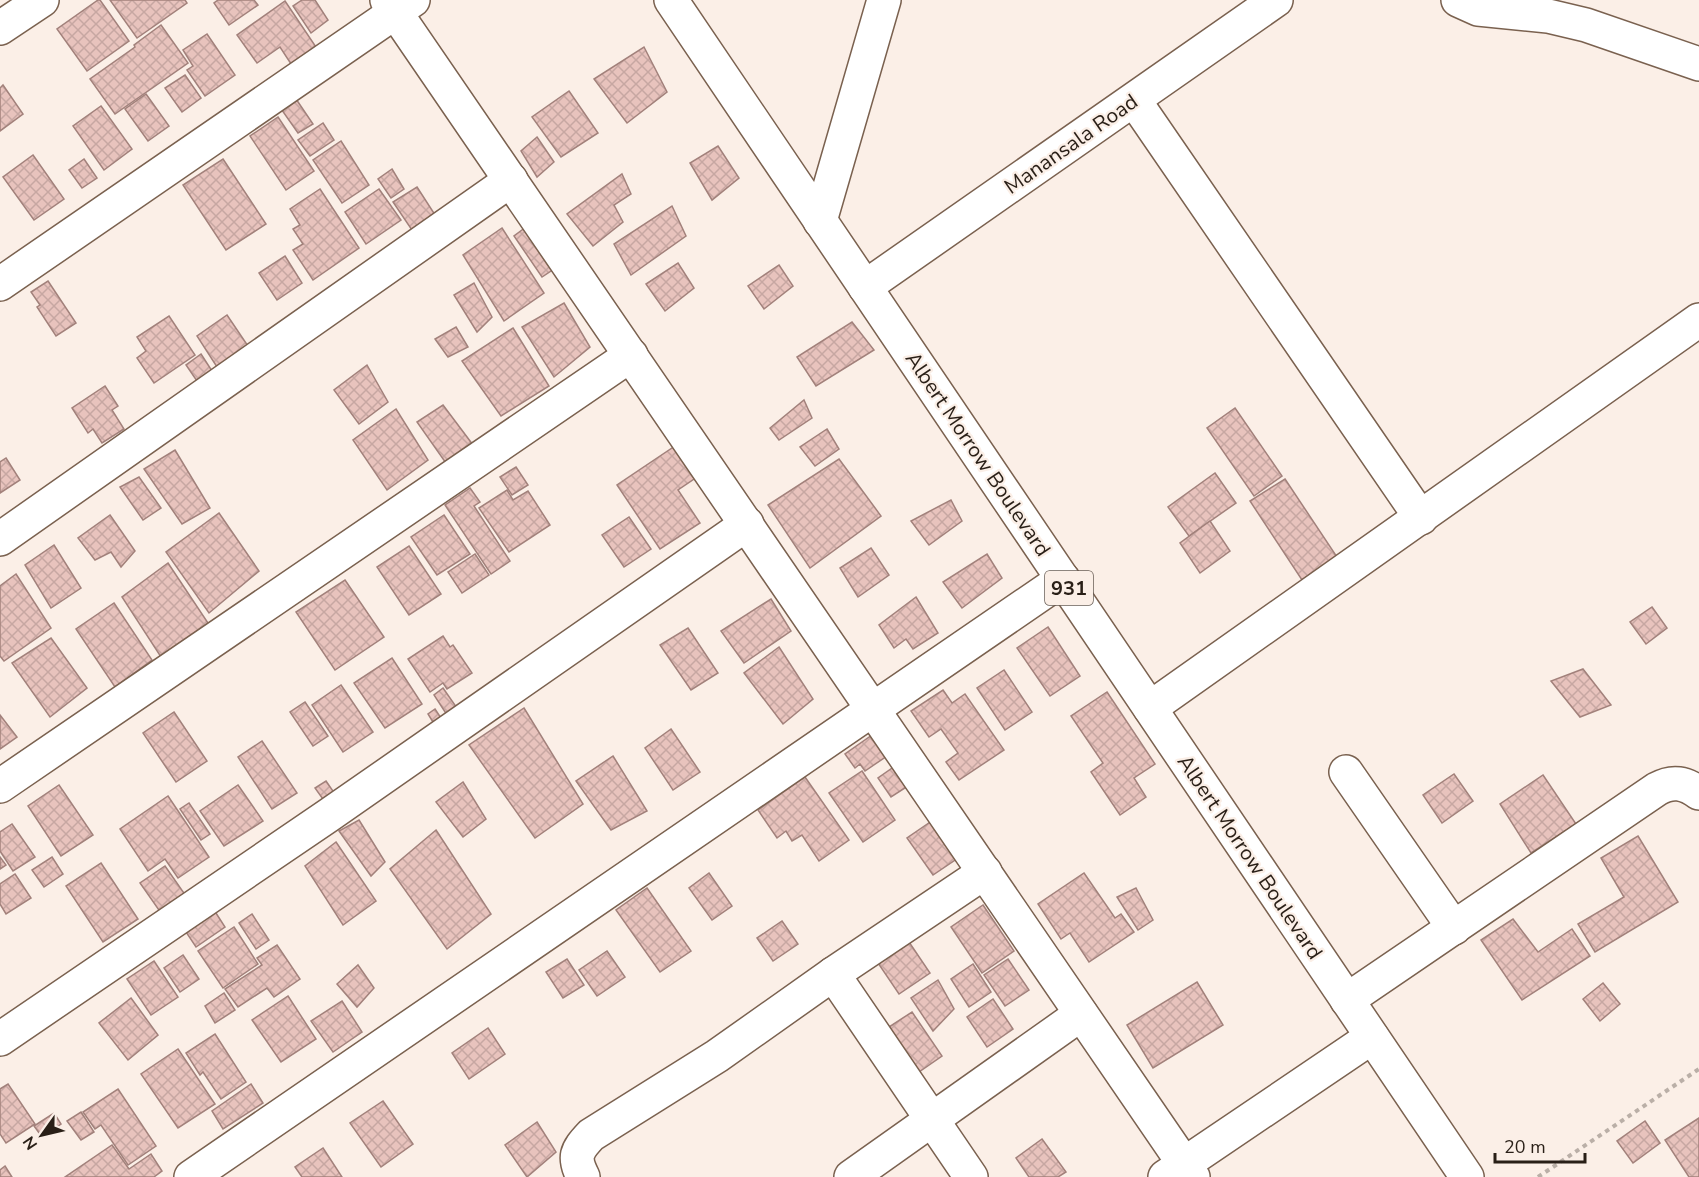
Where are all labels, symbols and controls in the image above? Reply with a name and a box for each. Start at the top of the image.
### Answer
street label: Manansala Road [999,88,1143,200]
street label: Albert Morrow Boulevard [899,346,1057,562]
road number: 931 [1045,571,1093,605]
street label: Albert Morrow Boulevard [1171,749,1329,965]
north arrow [12,1105,72,1165]
scale bar [1495,1126,1585,1164]
text: N [18,1132,43,1154]
text: 20 m [1504,1135,1546,1159]

